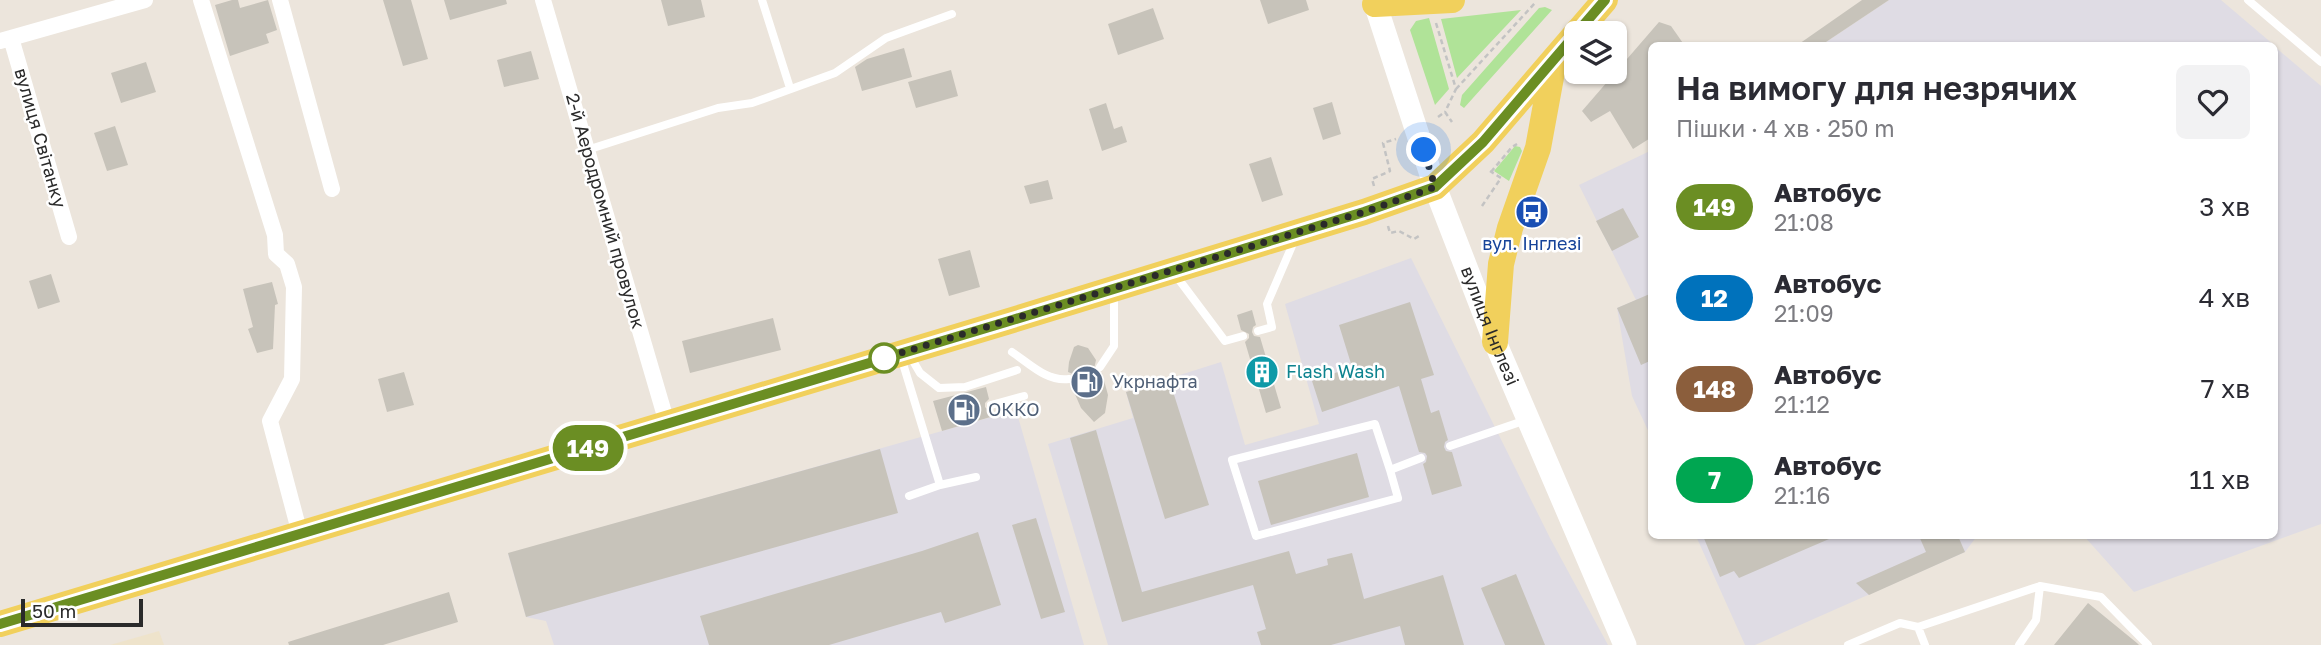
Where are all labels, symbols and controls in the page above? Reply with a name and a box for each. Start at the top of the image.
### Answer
map controls [1564,21,1627,84]
button: layers [1564,21,1627,84]
street label: вулиця Світанку [10,65,71,210]
button: heart [2176,65,2250,139]
text: На вимогу для незрячих [1676,68,2077,107]
street label: 2-й Аеродромний провулок [562,91,650,331]
text: Пішки · 4 хв · 250 m [1676,114,1895,142]
your location [1406,132,1441,167]
text: Автобус [1774,177,1881,208]
text: 3 хв [2199,191,2250,222]
text: 149 [1693,192,1736,221]
bus stop icon: вул. Інглезі [1513,193,1551,231]
text: 21:08 [1774,208,1834,236]
place label: вул. Інглезі [1482,232,1582,254]
street label: вулиця Інглезі [1457,263,1524,389]
text: Автобус [1774,268,1881,299]
text: 4 хв [2199,282,2250,313]
text: 12 [1701,283,1728,312]
text: 21:09 [1774,299,1834,327]
unlabelled marker [869,343,899,373]
building icon: Flash Wash [1243,353,1281,391]
text: Автобус [1774,359,1881,390]
place label: Flash Wash [1286,360,1385,382]
fuel station icon: Укрнафта [1068,363,1106,401]
place label: Укрнафта [1112,370,1198,392]
text: 7 хв [2201,373,2250,404]
text: 148 [1693,374,1736,403]
text: 21:12 [1774,390,1830,418]
fuel station icon: ОККО [945,391,983,429]
place label: ОККО [988,398,1039,420]
line badge: 149 [548,425,628,471]
text: 149 [567,433,609,462]
text: Автобус [1774,450,1881,481]
text: 11 хв [2189,464,2250,495]
text: 7 [1708,465,1721,494]
text: 21:16 [1774,481,1830,509]
scale bar [21,596,144,628]
text: 50 m [32,599,76,622]

